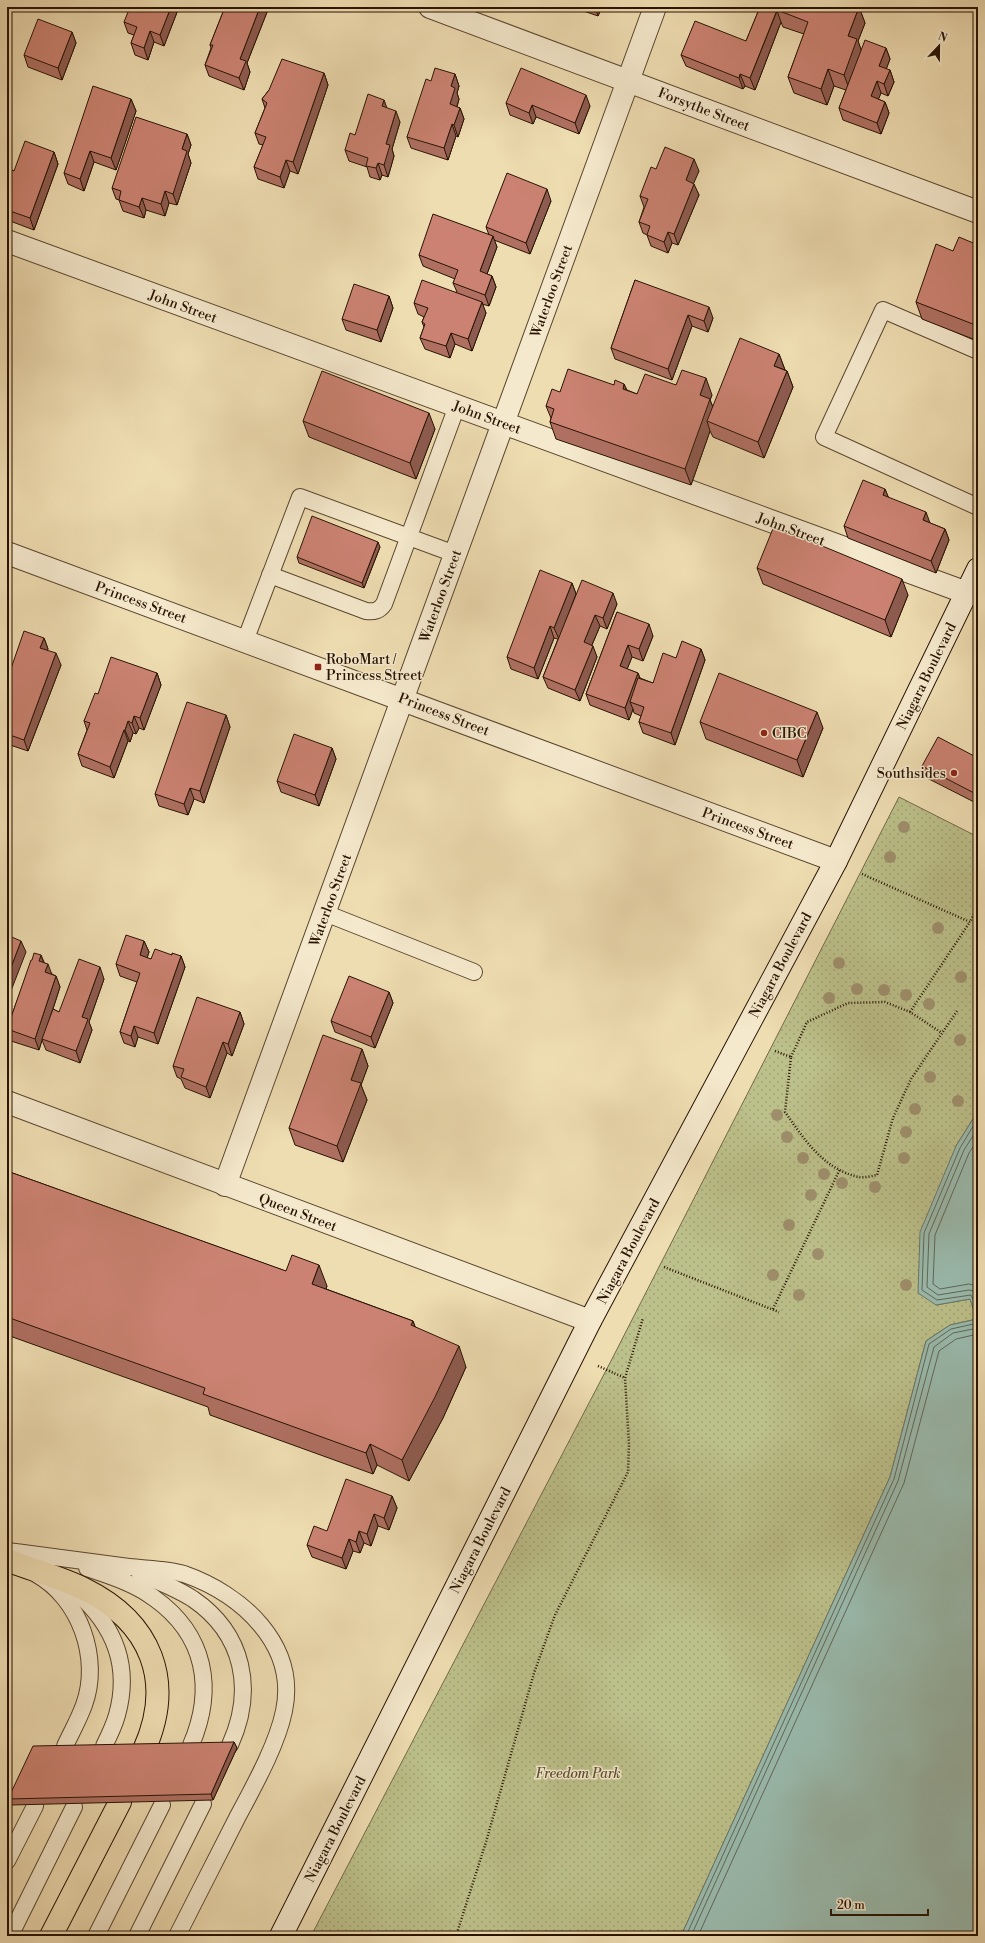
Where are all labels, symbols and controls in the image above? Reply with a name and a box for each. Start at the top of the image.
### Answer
north arrow [919,26,959,66]
text: N [936,30,949,46]
street label: Forsythe Street [655,84,752,136]
street label: Waterloo Street [526,242,577,341]
street label: John Street [145,286,219,328]
street label: John Street [449,397,523,439]
street label: John Street [753,509,827,551]
street label: Waterloo Street [415,547,466,646]
street label: Princess Street [92,578,189,628]
street label: Niagara Boulevard [893,620,961,733]
place label: RoboMart / Princess Street [326,651,422,685]
marker: RoboMart / Princess Street [313,662,323,672]
street label: Princess Street [396,689,492,741]
place label: CIBC [772,725,806,743]
marker: CIBC [759,728,769,738]
place label: Southsides [877,765,946,783]
marker: Southsides [949,768,959,778]
street label: Princess Street [699,804,796,854]
street label: Waterloo Street [305,851,356,950]
street label: Niagara Boulevard [745,909,816,1021]
street label: Queen Street [256,1190,339,1236]
street label: Niagara Boulevard [593,1195,664,1307]
street label: Niagara Boulevard [446,1484,516,1597]
park label: Freedom Park [535,1765,621,1783]
street label: Niagara Boulevard [301,1773,371,1886]
scale bar [831,1891,928,1917]
text: 20 m [837,1898,865,1913]

